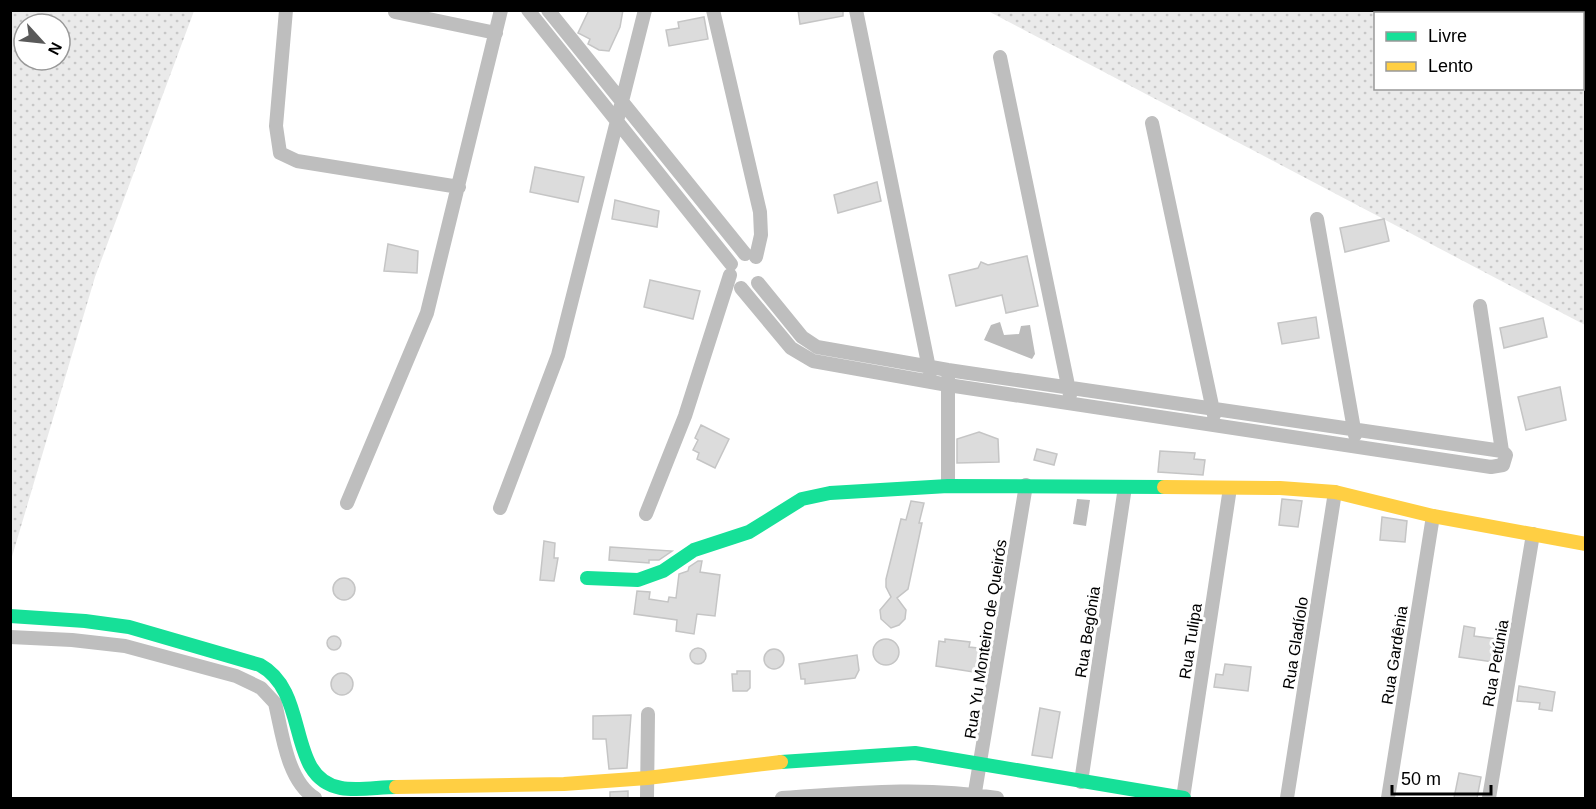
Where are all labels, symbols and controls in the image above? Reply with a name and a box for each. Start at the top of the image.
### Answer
north arrow [12,12,72,72]
legend [1374,12,1584,90]
text: Livre [1428,26,1467,46]
text: N [45,40,65,58]
text: Lento [1428,56,1473,76]
street label: Rua Yu Monteiro de Queirós [961,538,1010,740]
street label: Rua Begônia [1072,585,1103,679]
street label: Rua Gladíolo [1280,596,1311,691]
street label: Rua Tulipa [1176,602,1205,680]
street label: Rua Gardênia [1378,604,1411,706]
street label: Rua Petúnia [1479,618,1512,708]
scale bar [1392,758,1491,796]
text: 50 m [1401,769,1441,789]

